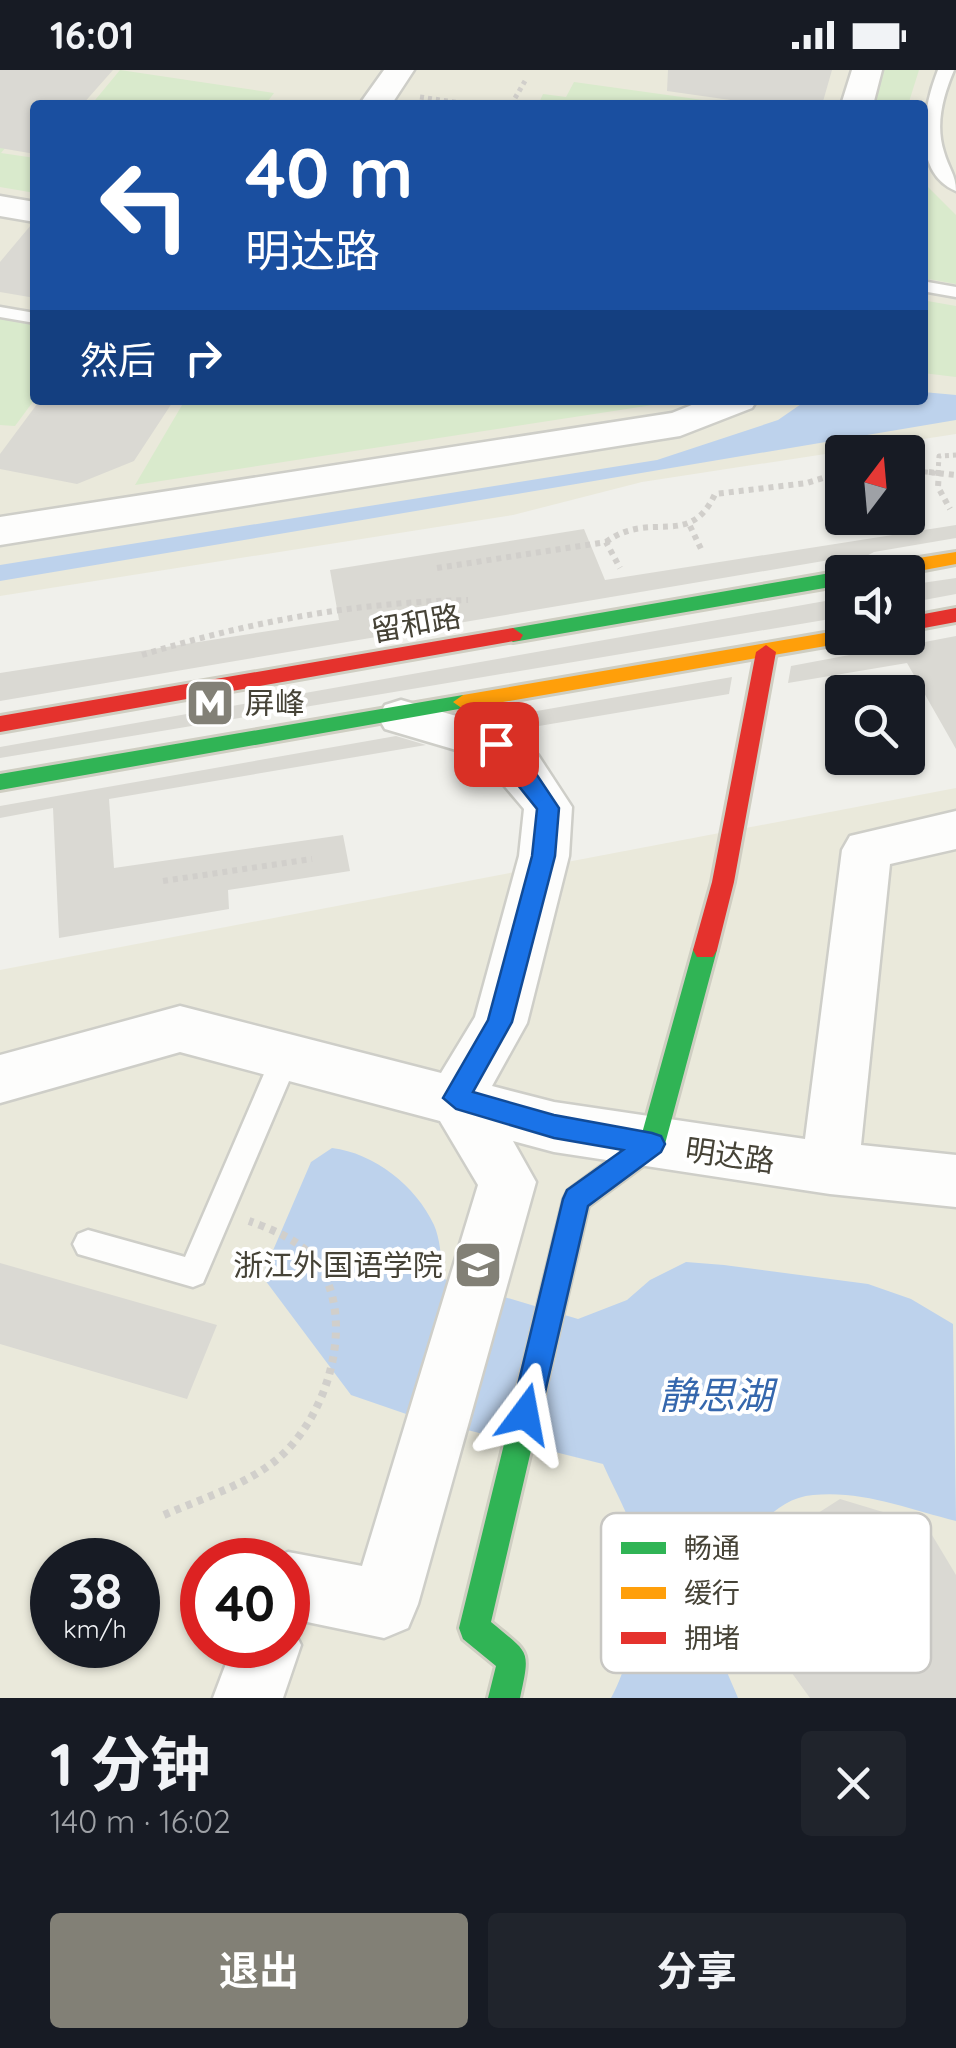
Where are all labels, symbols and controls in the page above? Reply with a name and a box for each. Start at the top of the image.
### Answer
text: 16:01 [50,11,134,59]
text: 40 m [245,128,413,216]
icon: left [80,140,210,270]
text: 明达路 [245,222,380,278]
icon: right [176,330,231,385]
text: 然后 [80,336,156,384]
north arrow [825,435,925,535]
map controls [825,435,925,775]
button: sound [825,555,925,655]
street label: 留和路 [368,596,464,650]
button: search [825,675,925,775]
metro station icon: 屏峰 [184,677,236,729]
place label: 屏峰 [245,684,305,722]
pin [454,702,539,787]
icon: arrive [469,717,524,772]
street label: 明达路 [683,1130,777,1180]
school or university icon: 浙江外国语学院 [452,1239,504,1291]
place label: 浙江外国语学院 [233,1246,443,1284]
position arrow [473,1362,577,1466]
water label: 静思湖 [659,1371,778,1419]
legend [601,1513,931,1673]
text: 畅通 [684,1530,740,1565]
speed limit sign: 40 [180,1538,310,1668]
text: 38 [68,1559,122,1622]
text: 缓行 [684,1575,740,1610]
text: km/h [63,1613,127,1644]
text: 拥堵 [684,1620,740,1655]
text: 1 分钟 [50,1726,210,1801]
button: close [801,1731,906,1836]
text: 140 m · 16:02 [50,1801,231,1841]
button: 退出 [50,1913,468,2028]
button: 分享 [488,1913,906,2028]

